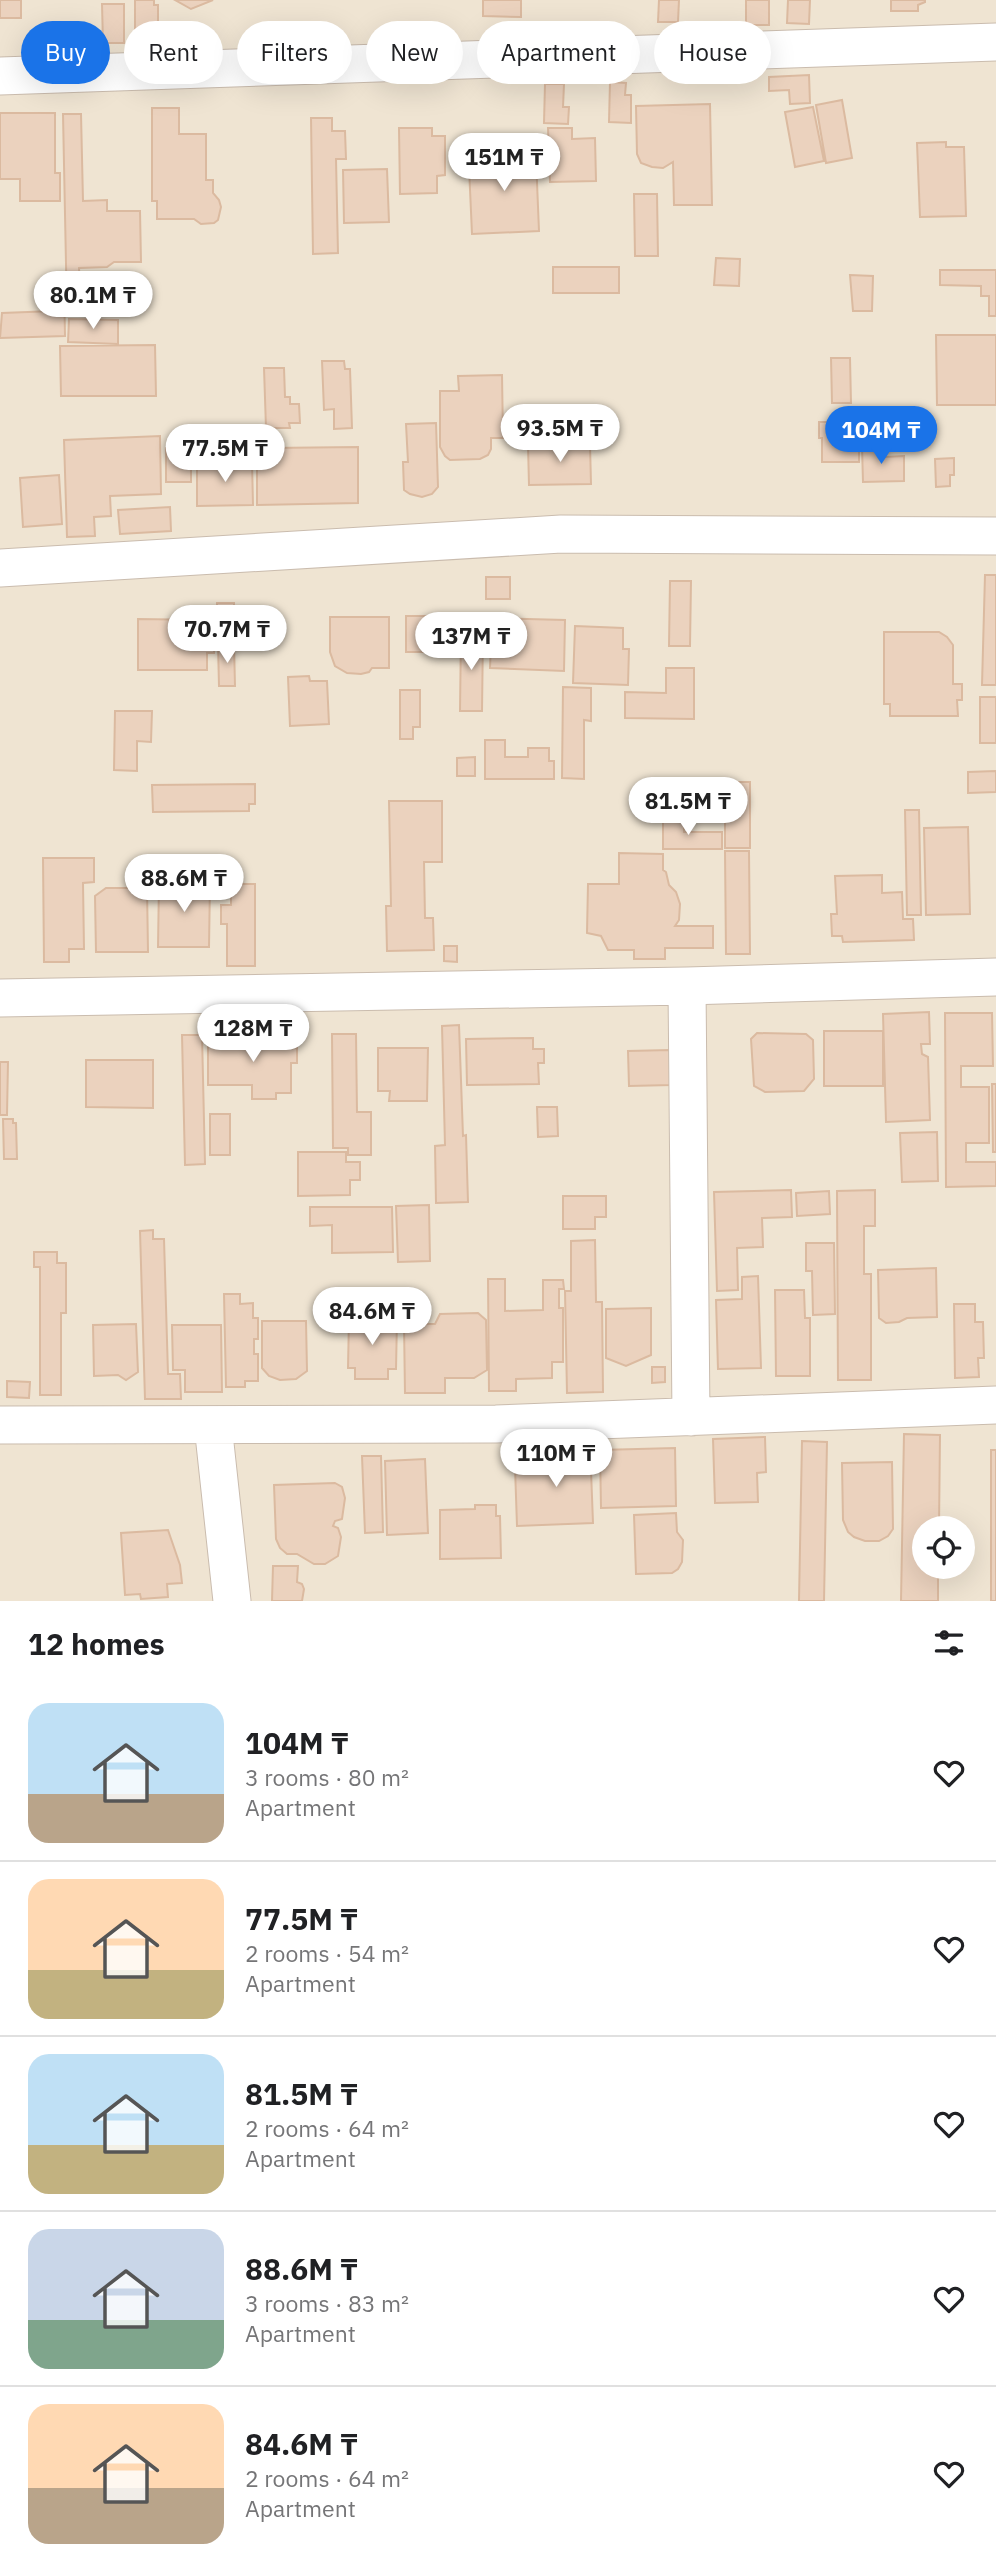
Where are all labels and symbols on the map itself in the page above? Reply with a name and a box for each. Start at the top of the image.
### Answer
pin: 151M ₸ [447,134,561,193]
pin: 80.1M ₸ [28,272,158,331]
pin: 93.5M ₸ [495,405,625,464]
pin: 104M ₸ [824,406,938,466]
pin: 77.5M ₸ [160,424,290,484]
pin: 70.7M ₸ [162,606,292,665]
pin: 137M ₸ [414,612,528,672]
pin: 81.5M ₸ [623,778,753,837]
pin: 88.6M ₸ [119,855,249,914]
pin: 128M ₸ [196,1004,310,1064]
pin: 84.6M ₸ [307,1288,437,1347]
pin: 110M ₸ [499,1430,613,1489]

